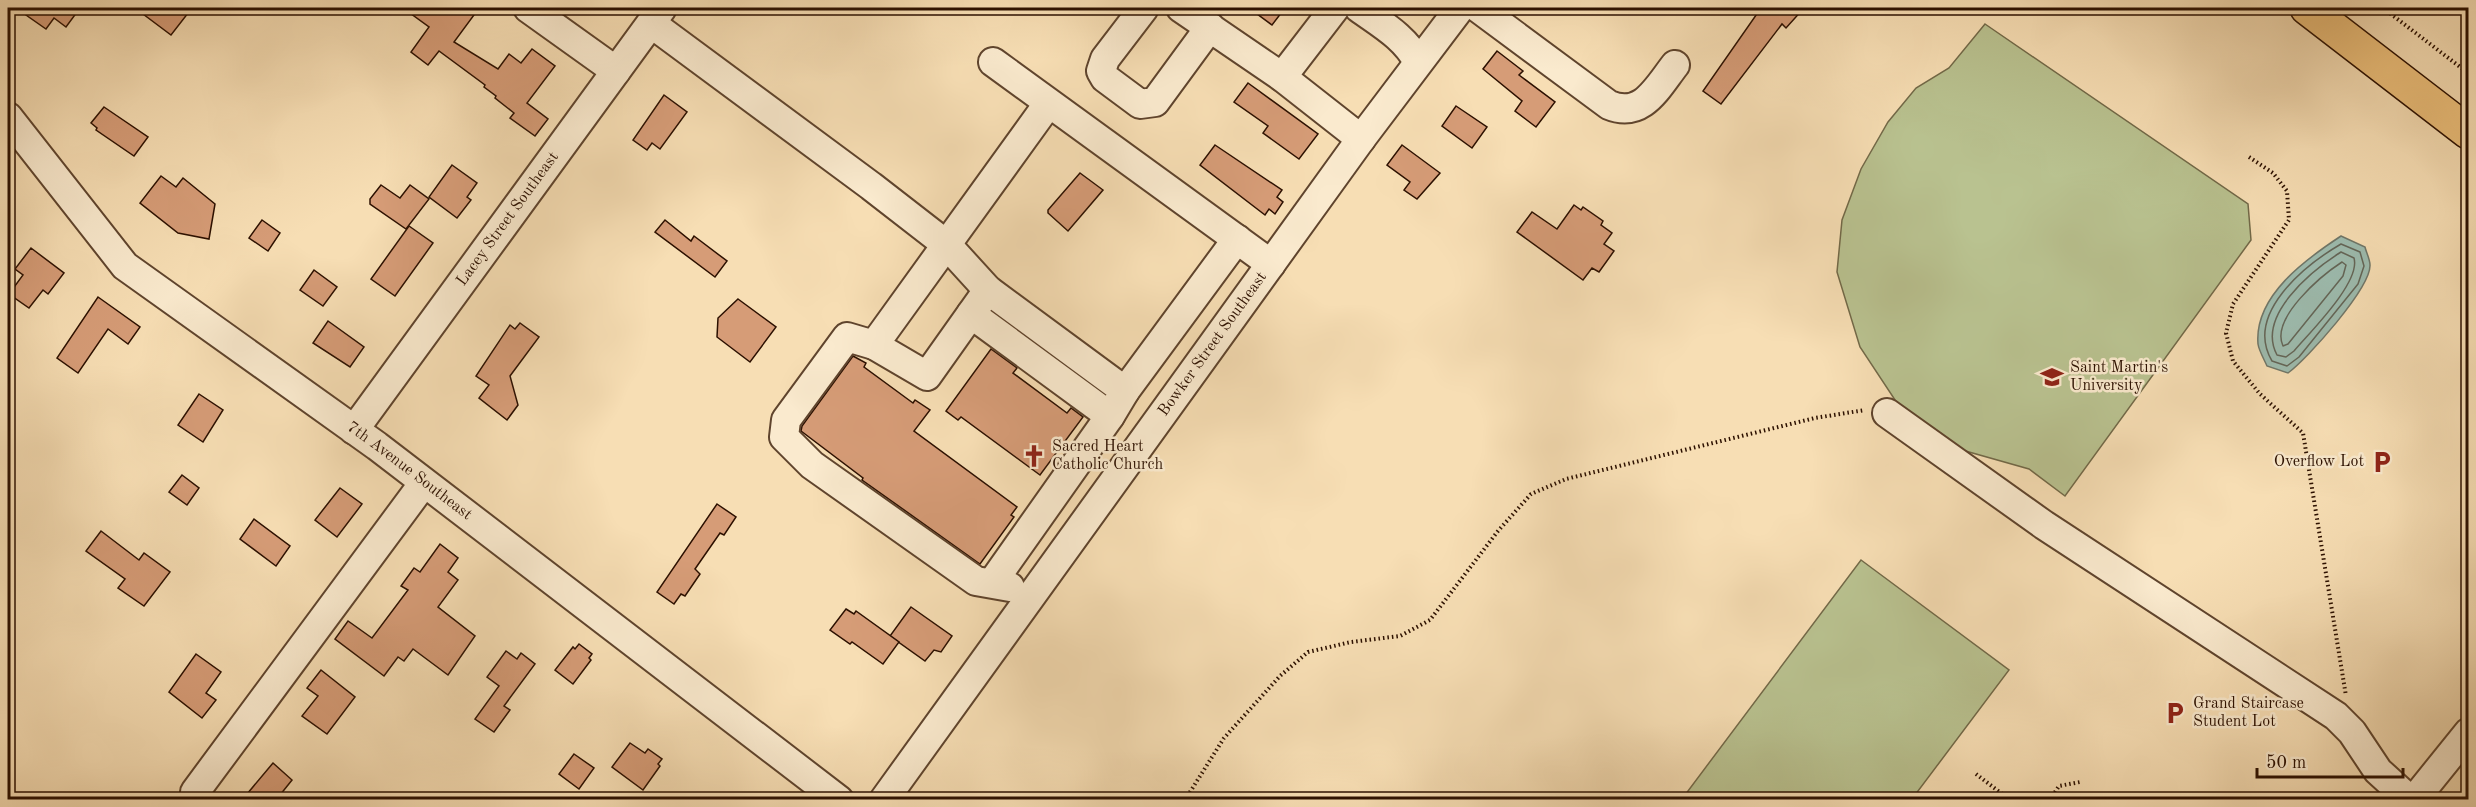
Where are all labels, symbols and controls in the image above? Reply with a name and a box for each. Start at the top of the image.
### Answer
street label: Lacey Street Southeast [454,149,562,289]
street label: Bowker Street Southeast [1156,269,1270,419]
place label: Saint Martin's University [2070,360,2168,394]
school or university icon: Saint Martin's University [2039,364,2065,390]
street label: 7th Avenue Southeast [344,419,475,524]
place label: Sacred Heart Catholic Church [1052,439,1163,473]
church icon: Sacred Heart Catholic Church [1021,443,1047,469]
parking icon: Overflow Lot [2369,449,2395,475]
place label: Overflow Lot [2274,454,2364,470]
place label: Grand Staircase Student Lot [2193,696,2304,730]
parking icon: Grand Staircase Student Lot [2162,700,2188,726]
scale bar [2257,741,2402,779]
text: 50 m [2266,754,2306,772]

